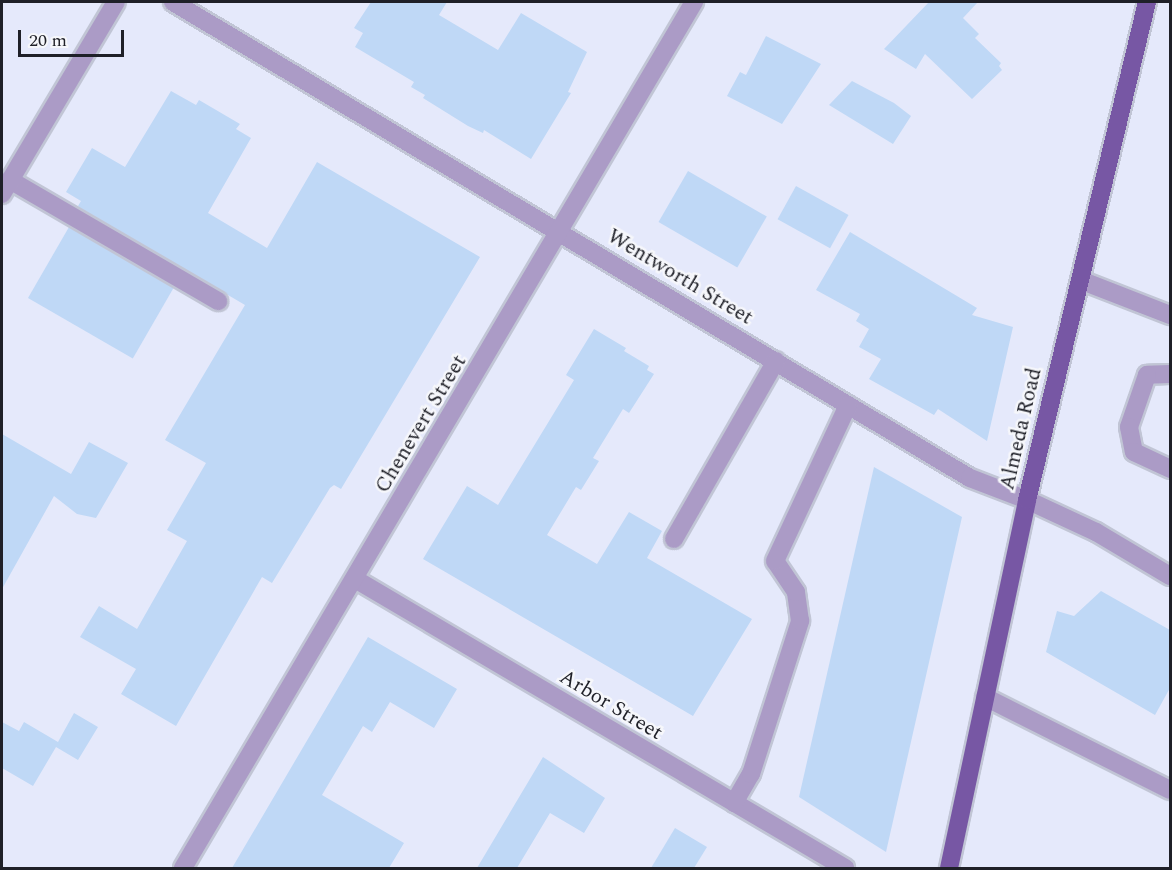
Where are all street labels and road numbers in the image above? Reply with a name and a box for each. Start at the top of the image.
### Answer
street label: Wentworth Street [603,224,757,330]
street label: Chenevert Street [370,350,472,498]
street label: Almeda Road [995,365,1047,493]
street label: Arbor Street [555,664,667,746]

